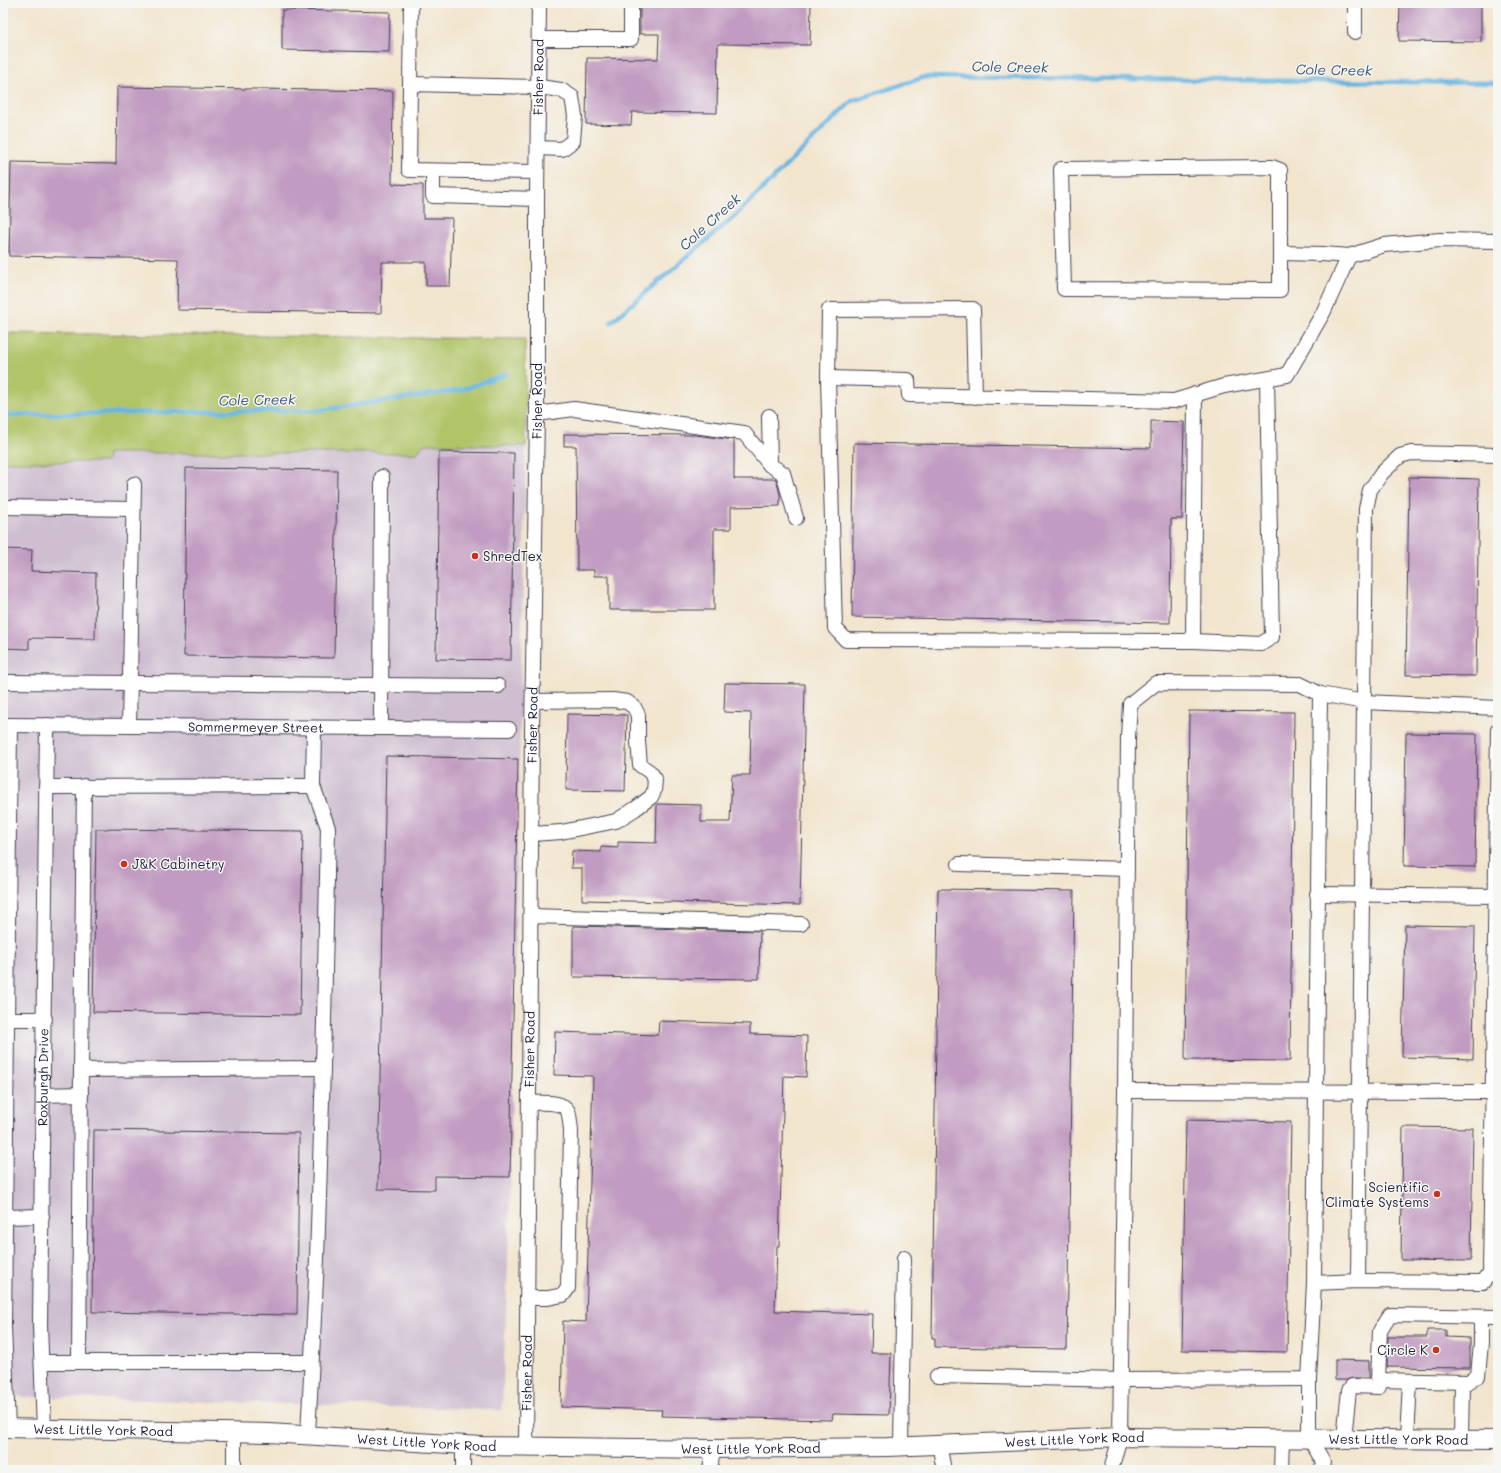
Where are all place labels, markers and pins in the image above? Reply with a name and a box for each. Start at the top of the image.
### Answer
place label: ShredTex [483,547,543,564]
marker: ShredTex [470,551,480,561]
place label: J&K Cabinetry [132,855,225,872]
marker: J&K Cabinetry [119,859,129,869]
place label: Scientific Climate Systems [1325,1178,1429,1210]
marker: Scientific Climate Systems [1432,1189,1442,1199]
place label: Circle K [1377,1341,1428,1358]
marker: Circle K [1431,1345,1441,1355]

